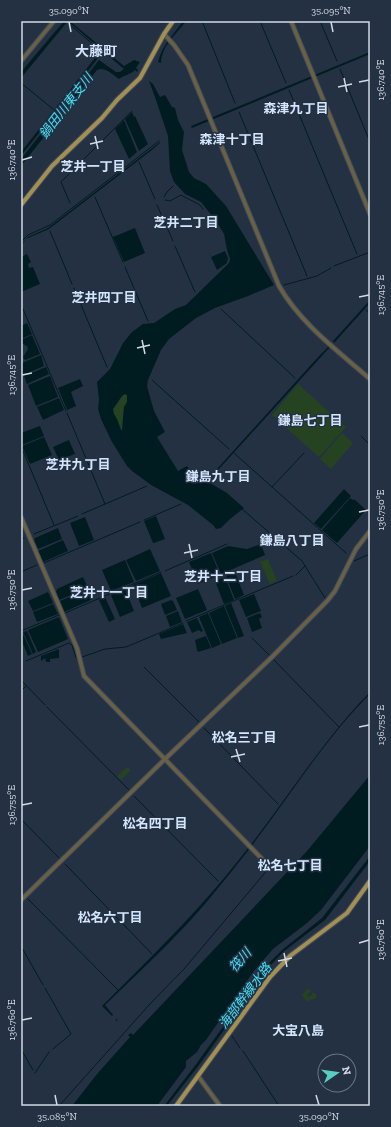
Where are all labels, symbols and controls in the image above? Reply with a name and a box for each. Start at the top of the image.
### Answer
text: 35.090°N [49,5,90,17]
text: 35.095°N [311,5,351,17]
district label: 大藤町 [75,43,117,60]
text: 136.740°E [375,59,387,101]
water label: 鍋田川東支川 [36,69,97,141]
district label: 森津九丁目 [263,101,329,116]
district label: 森津十丁目 [199,132,265,147]
text: 136.740°E [6,139,18,181]
district label: 芝井一丁目 [60,159,126,174]
district label: 芝井二丁目 [153,215,219,230]
text: 136.745°E [375,275,387,315]
district label: 芝井四丁目 [71,290,137,305]
text: 136.745°E [6,355,18,395]
district label: 鎌島七丁目 [277,413,343,428]
district label: 芝井九丁目 [45,457,111,472]
district label: 鎌島九丁目 [185,469,251,484]
text: 136.750°E [375,489,387,530]
district label: 鎌島八丁目 [259,533,325,548]
text: 136.750°E [6,569,18,610]
district label: 芝井十二丁目 [184,569,262,584]
district label: 芝井十一丁目 [70,585,148,600]
text: 136.755°E [375,705,387,745]
district label: 松名三丁目 [211,730,277,745]
text: 136.755°E [6,785,18,825]
district label: 松名四丁目 [122,816,188,831]
district label: 松名七丁目 [257,858,323,873]
district label: 松名六丁目 [77,910,143,925]
text: 136.760°E [375,919,387,961]
water label: 筏川 [226,944,256,975]
water label: 海部幹線水路 [216,960,275,1032]
text: 136.760°E [6,999,18,1041]
district label: 大宝八島 [272,1023,324,1038]
north arrow [317,1053,357,1093]
text: N [339,1065,354,1077]
text: 35.085°N [37,1111,77,1123]
text: 35.090°N [299,1111,340,1123]

